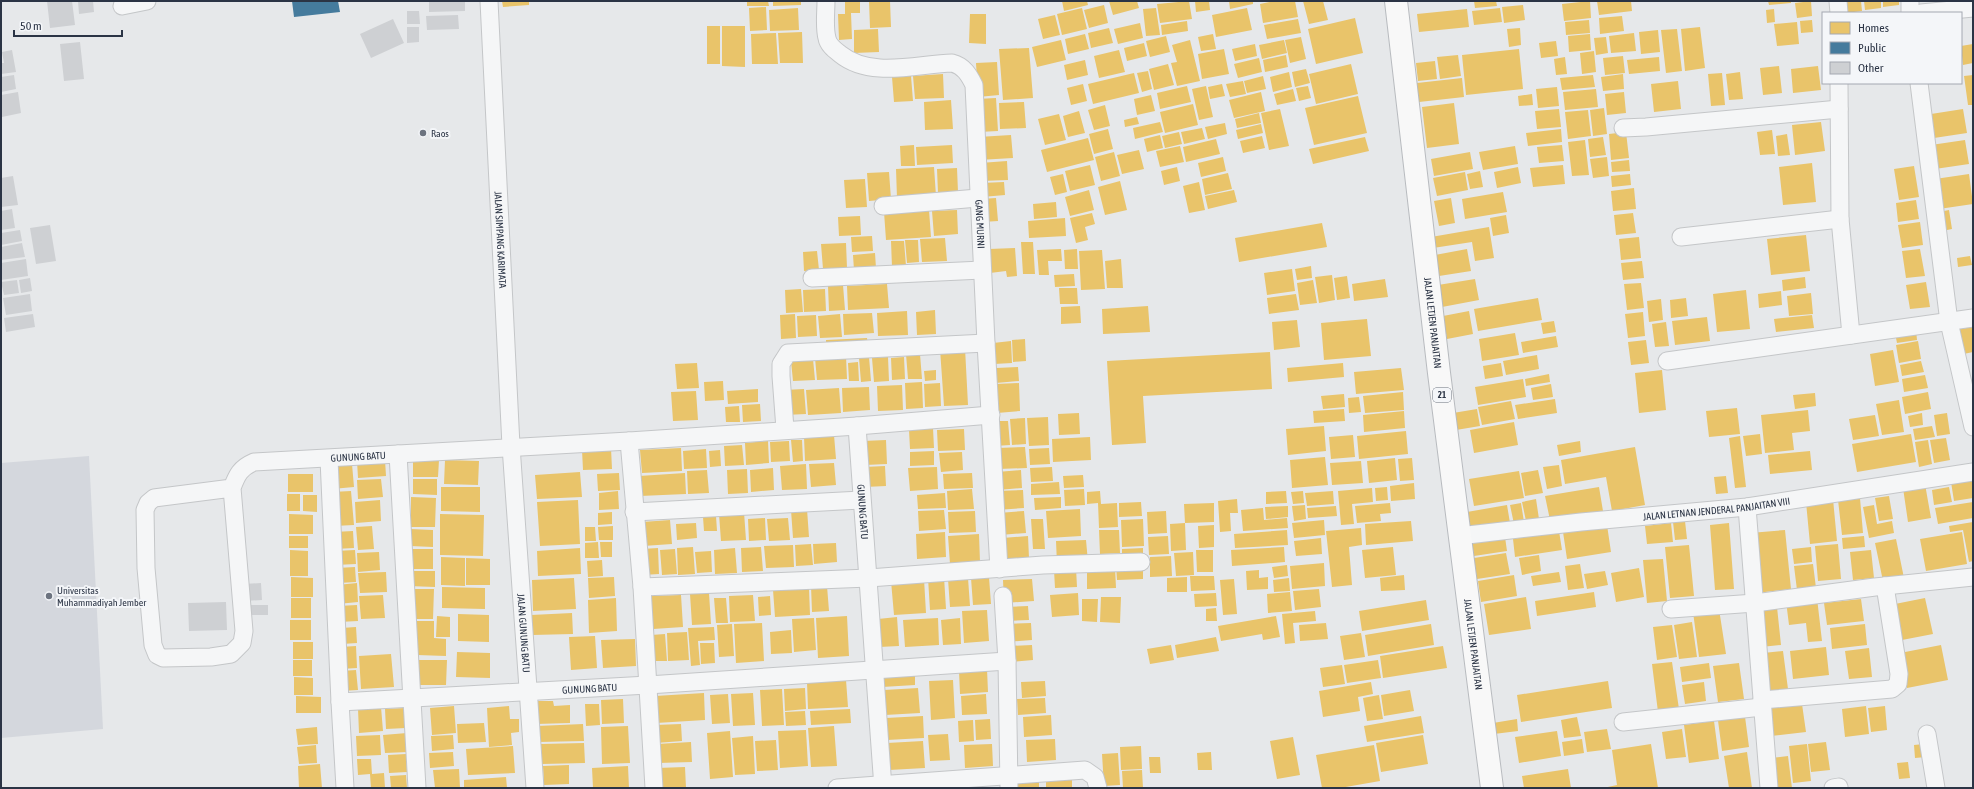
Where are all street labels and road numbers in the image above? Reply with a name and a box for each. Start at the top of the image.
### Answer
street label: JALAN SIMPANG KARIMATA [493,191,509,289]
street label: GANG MURNI [974,199,987,249]
street label: JALAN LETJEN PANJAITAN [1422,277,1444,369]
road number: 21 [1433,388,1451,402]
street label: GUNUNG BATU [330,449,386,463]
street label: GUNUNG BATU [856,484,871,540]
street label: JALAN LETNAN JENDERAL PANJAITAN VIII [1642,495,1791,522]
street label: JALAN GUNUNG BATU [516,593,532,673]
street label: JALAN LETJEN PANJAITAN [1462,598,1485,691]
street label: GUNUNG BATU [562,681,618,695]

